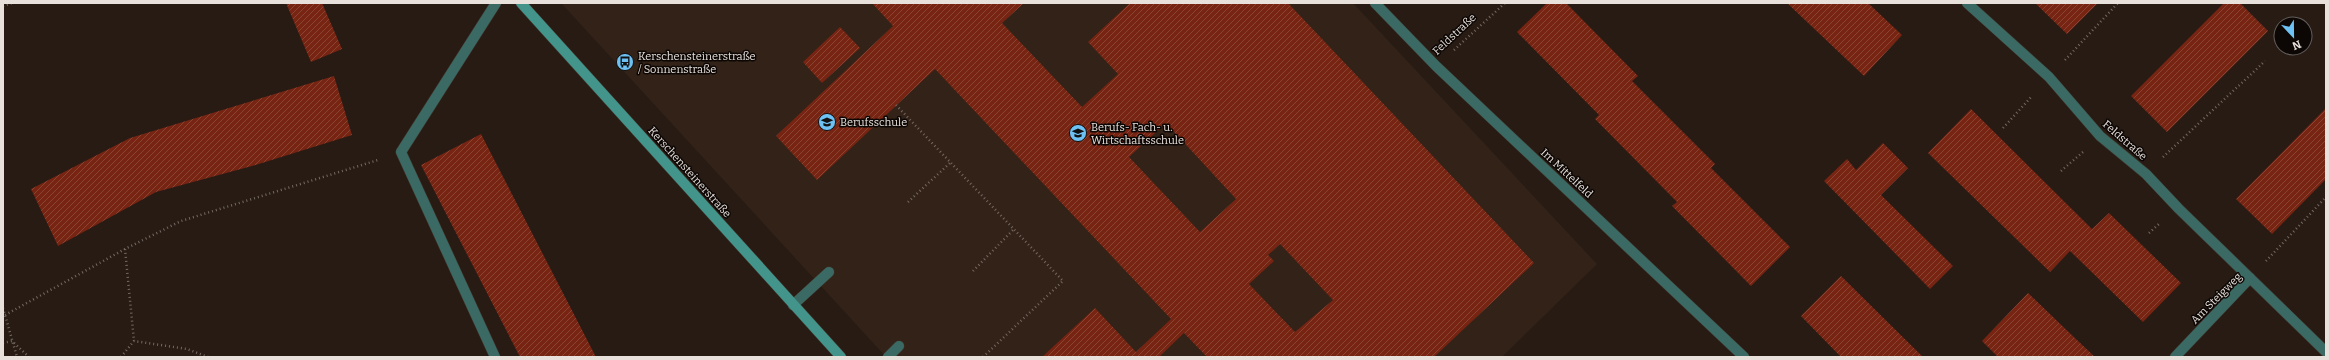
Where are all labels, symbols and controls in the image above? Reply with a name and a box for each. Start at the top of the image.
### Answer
street label: Feldstraße [1430,11,1479,58]
north arrow [2273,16,2313,56]
text: N [2290,37,2303,53]
place label: Kerschensteinerstraße / Sonnenstraße [638,50,756,76]
bus stop icon: Kerschensteinerstraße / Sonnenstraße [615,52,635,72]
school or university icon: Berufsschule [817,112,837,132]
place label: Berufsschule [840,116,907,129]
street label: Feldstraße [2100,118,2149,163]
place label: Berufs- Fach- u. Wirtschaftsschule [1091,121,1184,147]
school or university icon: Berufs- Fach- u. Wirtschaftsschule [1068,123,1088,143]
street label: Kerschensteinerstraße [645,124,734,220]
street label: Im Mittelfeld [1538,146,1596,201]
street label: Am Steigweg [2188,270,2245,327]

